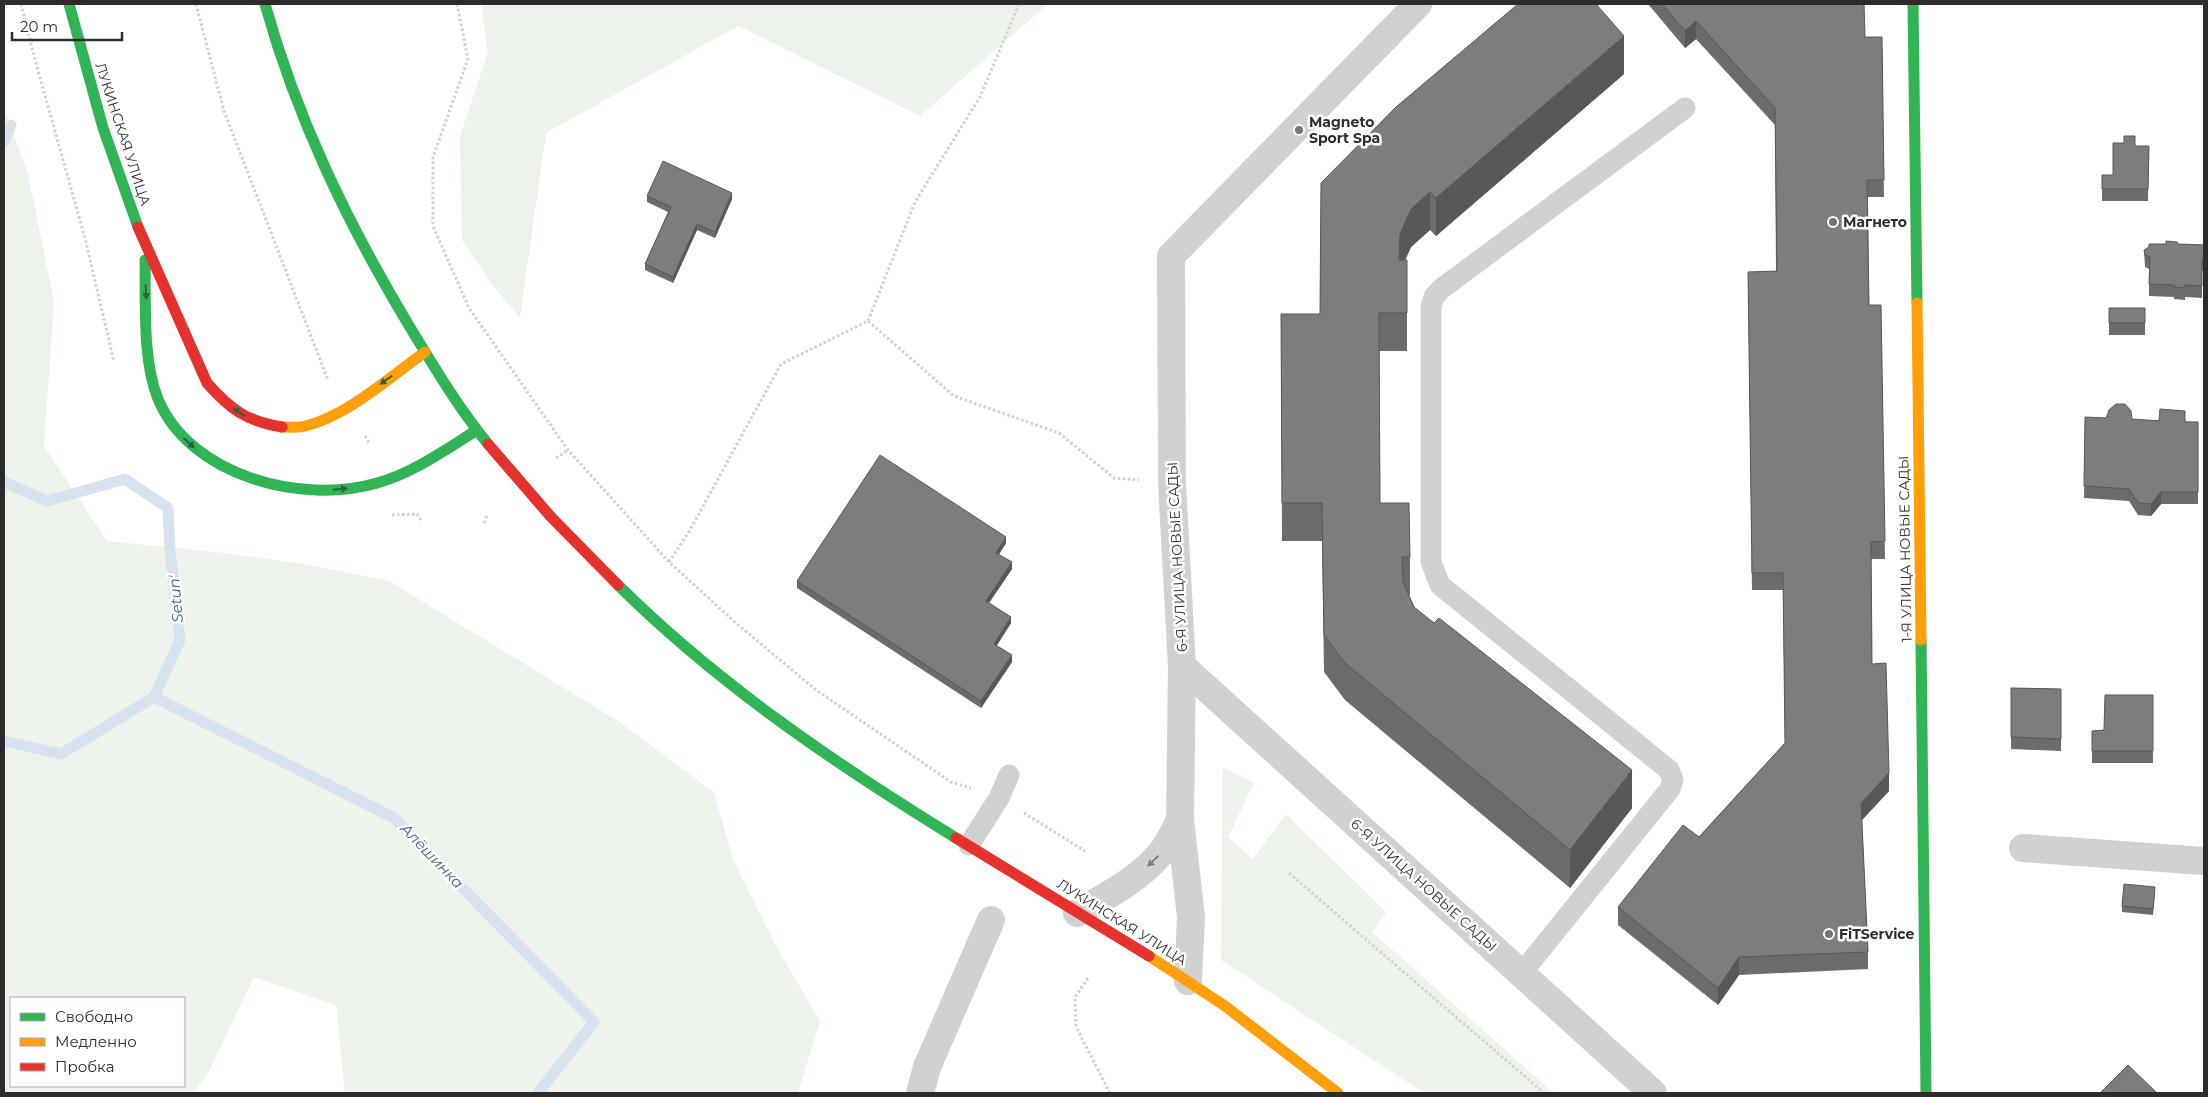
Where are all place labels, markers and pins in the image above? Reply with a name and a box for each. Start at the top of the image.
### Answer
place label: Magneto Sport Spa [1309,113,1380,147]
marker: Magneto Sport Spa [1293,124,1305,136]
place label: Магнето [1843,213,1907,231]
marker: Магнето [1827,216,1839,228]
place label: FiTService [1839,925,1915,943]
marker: FiTService [1823,928,1835,940]

